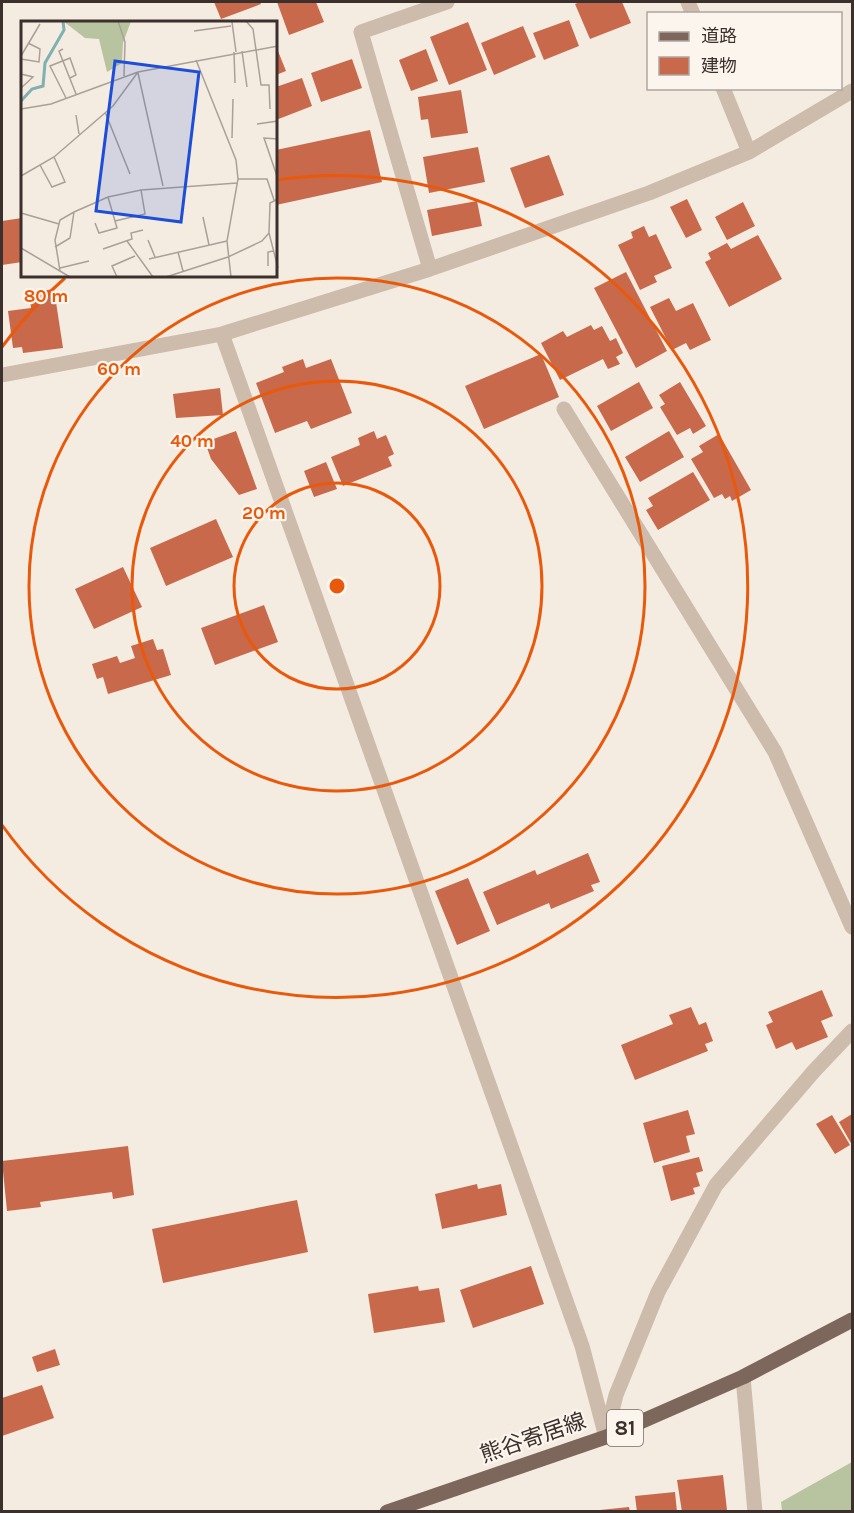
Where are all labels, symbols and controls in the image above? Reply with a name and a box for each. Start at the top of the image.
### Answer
legend [647,12,842,90]
inset map [21,21,278,278]
text: 道路 [701,25,737,47]
text: 建物 [701,55,737,77]
text: 80 m [24,285,68,307]
text: 60 m [97,358,141,380]
text: 40 m [170,430,214,452]
text: 20 m [242,502,286,524]
centre of rings [327,576,347,596]
street label: 熊谷寄居線 [477,1408,589,1468]
road number: 81 [607,1410,643,1446]

